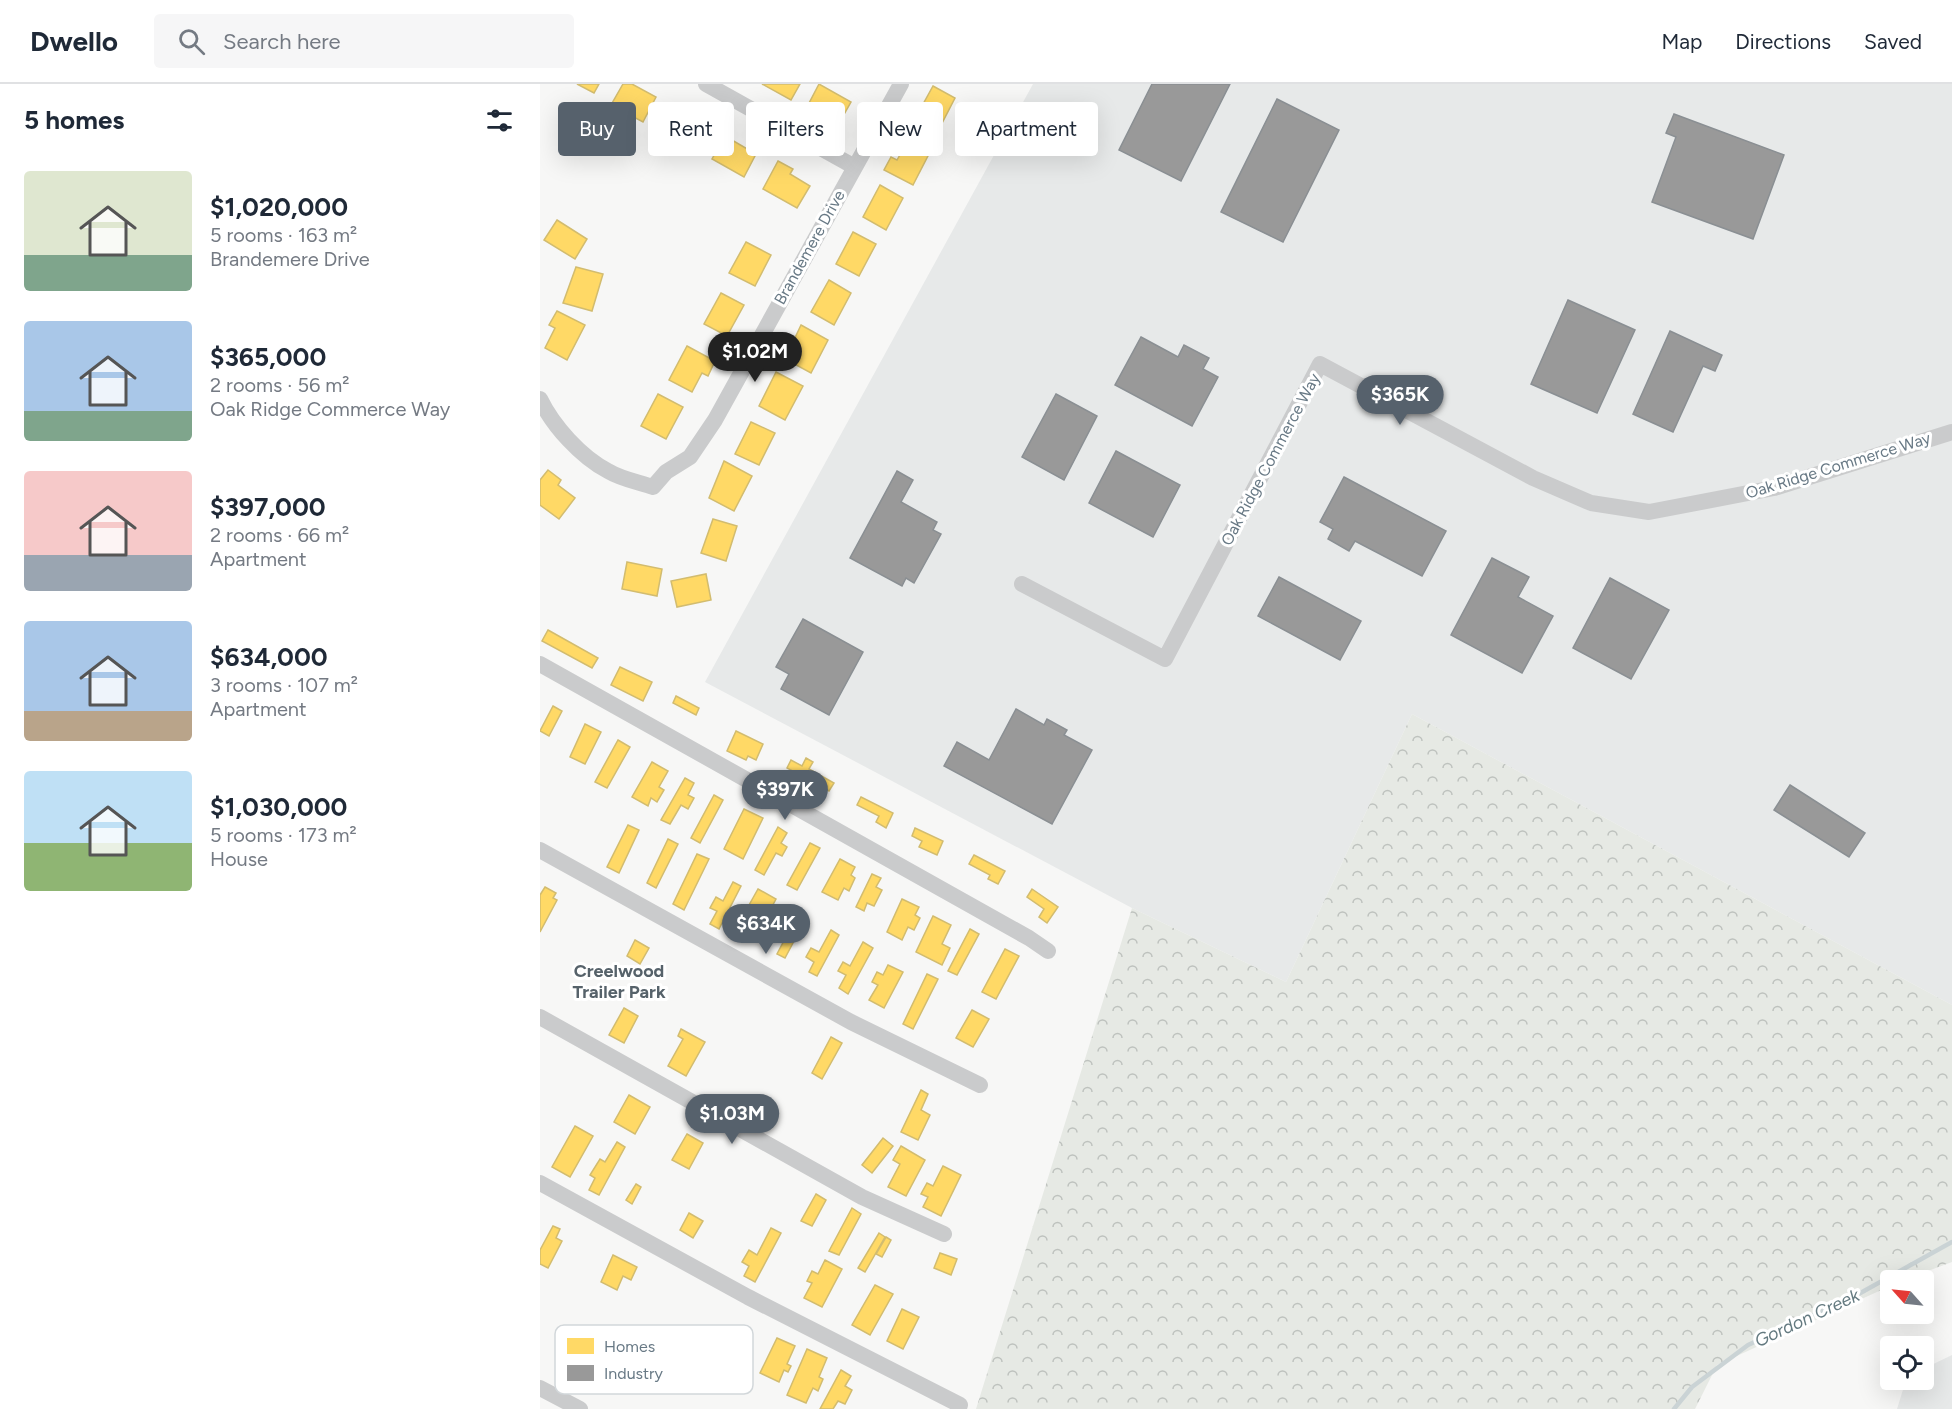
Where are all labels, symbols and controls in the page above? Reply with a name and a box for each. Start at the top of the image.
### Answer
search box [154,14,574,68]
text: Dwello [30,24,118,58]
icon: search [175,25,208,58]
text: Search here [223,28,341,55]
text: Map [1661,29,1702,54]
text: Directions [1735,29,1831,54]
text: Saved [1864,29,1922,54]
chip: Buy [558,102,636,156]
chip: Rent [648,102,734,156]
chip: Filters [746,102,845,156]
chip: New [857,102,943,156]
chip: Apartment [955,102,1098,156]
text: 5 homes [24,104,124,136]
icon: filters [483,104,516,137]
street label: Brandemere Drive [770,187,849,308]
text: $1,020,000 [210,191,348,223]
icon: home [72,195,144,267]
text: 5 rooms · 163 m² [210,223,357,247]
text: Brandemere Drive [210,247,370,271]
pin: $1.02M [706,332,804,383]
text: $1.02M [722,339,788,363]
text: $365,000 [210,341,326,373]
icon: home [72,345,144,417]
street label: Oak Ridge Commerce Way [1217,369,1324,549]
text: 2 rooms · 56 m² [210,373,349,397]
pin: $365K [1358,375,1442,426]
text: $365K [1371,382,1429,406]
text: Oak Ridge Commerce Way [210,397,450,421]
street label: Oak Ridge Commerce Way [1743,428,1933,503]
text: $397,000 [210,491,326,523]
icon: home [72,495,144,567]
text: 2 rooms · 66 m² [210,523,349,547]
text: Apartment [210,547,307,571]
text: $634,000 [210,641,328,673]
icon: home [72,645,144,717]
text: 3 rooms · 107 m² [210,673,358,697]
text: Apartment [210,697,307,721]
pin: $397K [743,770,827,821]
text: $397K [756,777,814,801]
text: $1,030,000 [210,791,347,823]
icon: home [72,795,144,867]
text: 5 rooms · 173 m² [210,823,357,847]
text: House [210,847,268,871]
pin: $634K [724,904,808,955]
text: $634K [736,911,796,935]
district label: Creelwood Trailer Park [572,960,666,1003]
pin: $1.03M [683,1094,781,1145]
text: $1.03M [699,1101,765,1125]
north arrow [1880,1270,1934,1324]
map controls [1880,1270,1934,1390]
water label: Gordon Creek [1751,1284,1864,1352]
legend [555,1325,753,1394]
button: locate [1880,1336,1934,1390]
text: Homes [604,1337,655,1356]
text: Industry [604,1364,663,1383]

